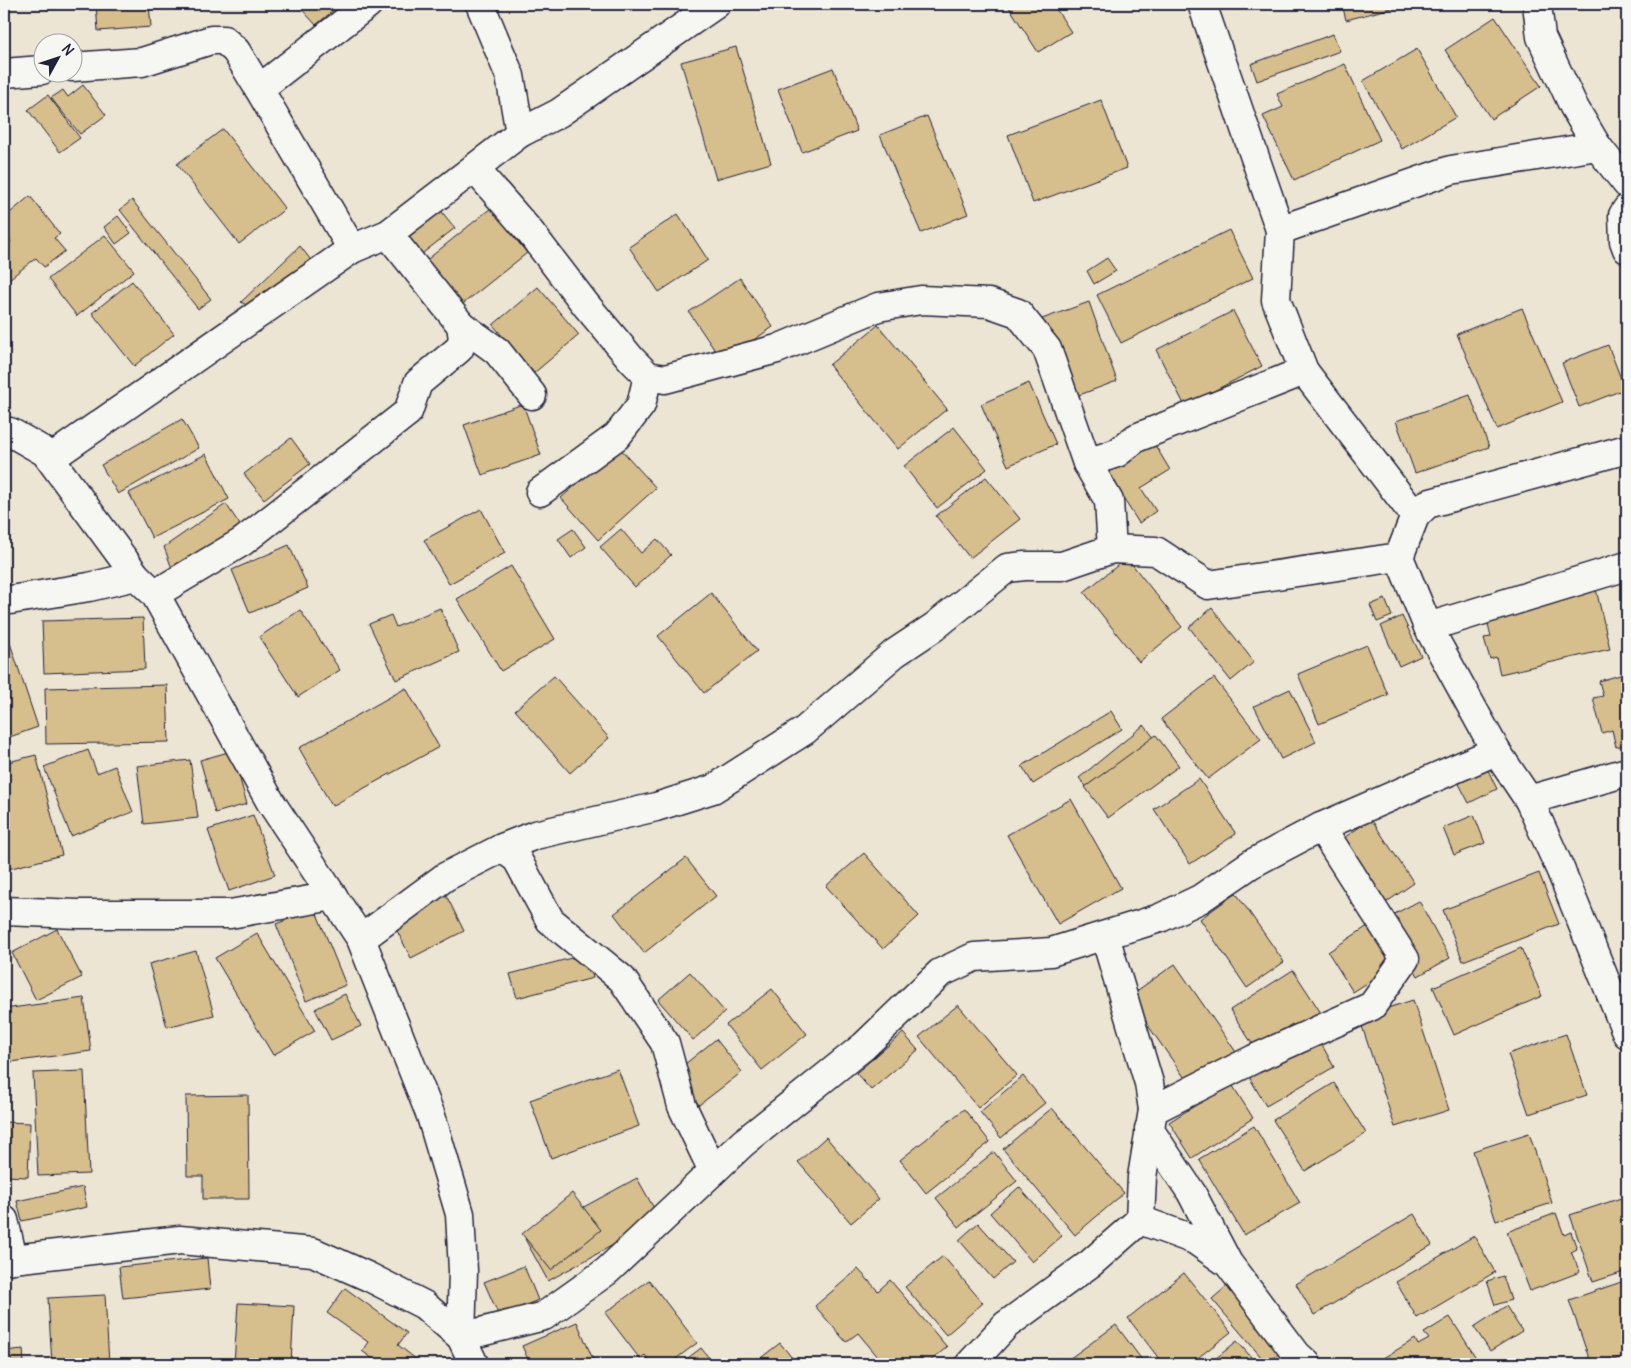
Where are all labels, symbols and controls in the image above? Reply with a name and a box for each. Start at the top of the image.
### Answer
north arrow [32,32,82,82]
text: N [58,40,78,59]

